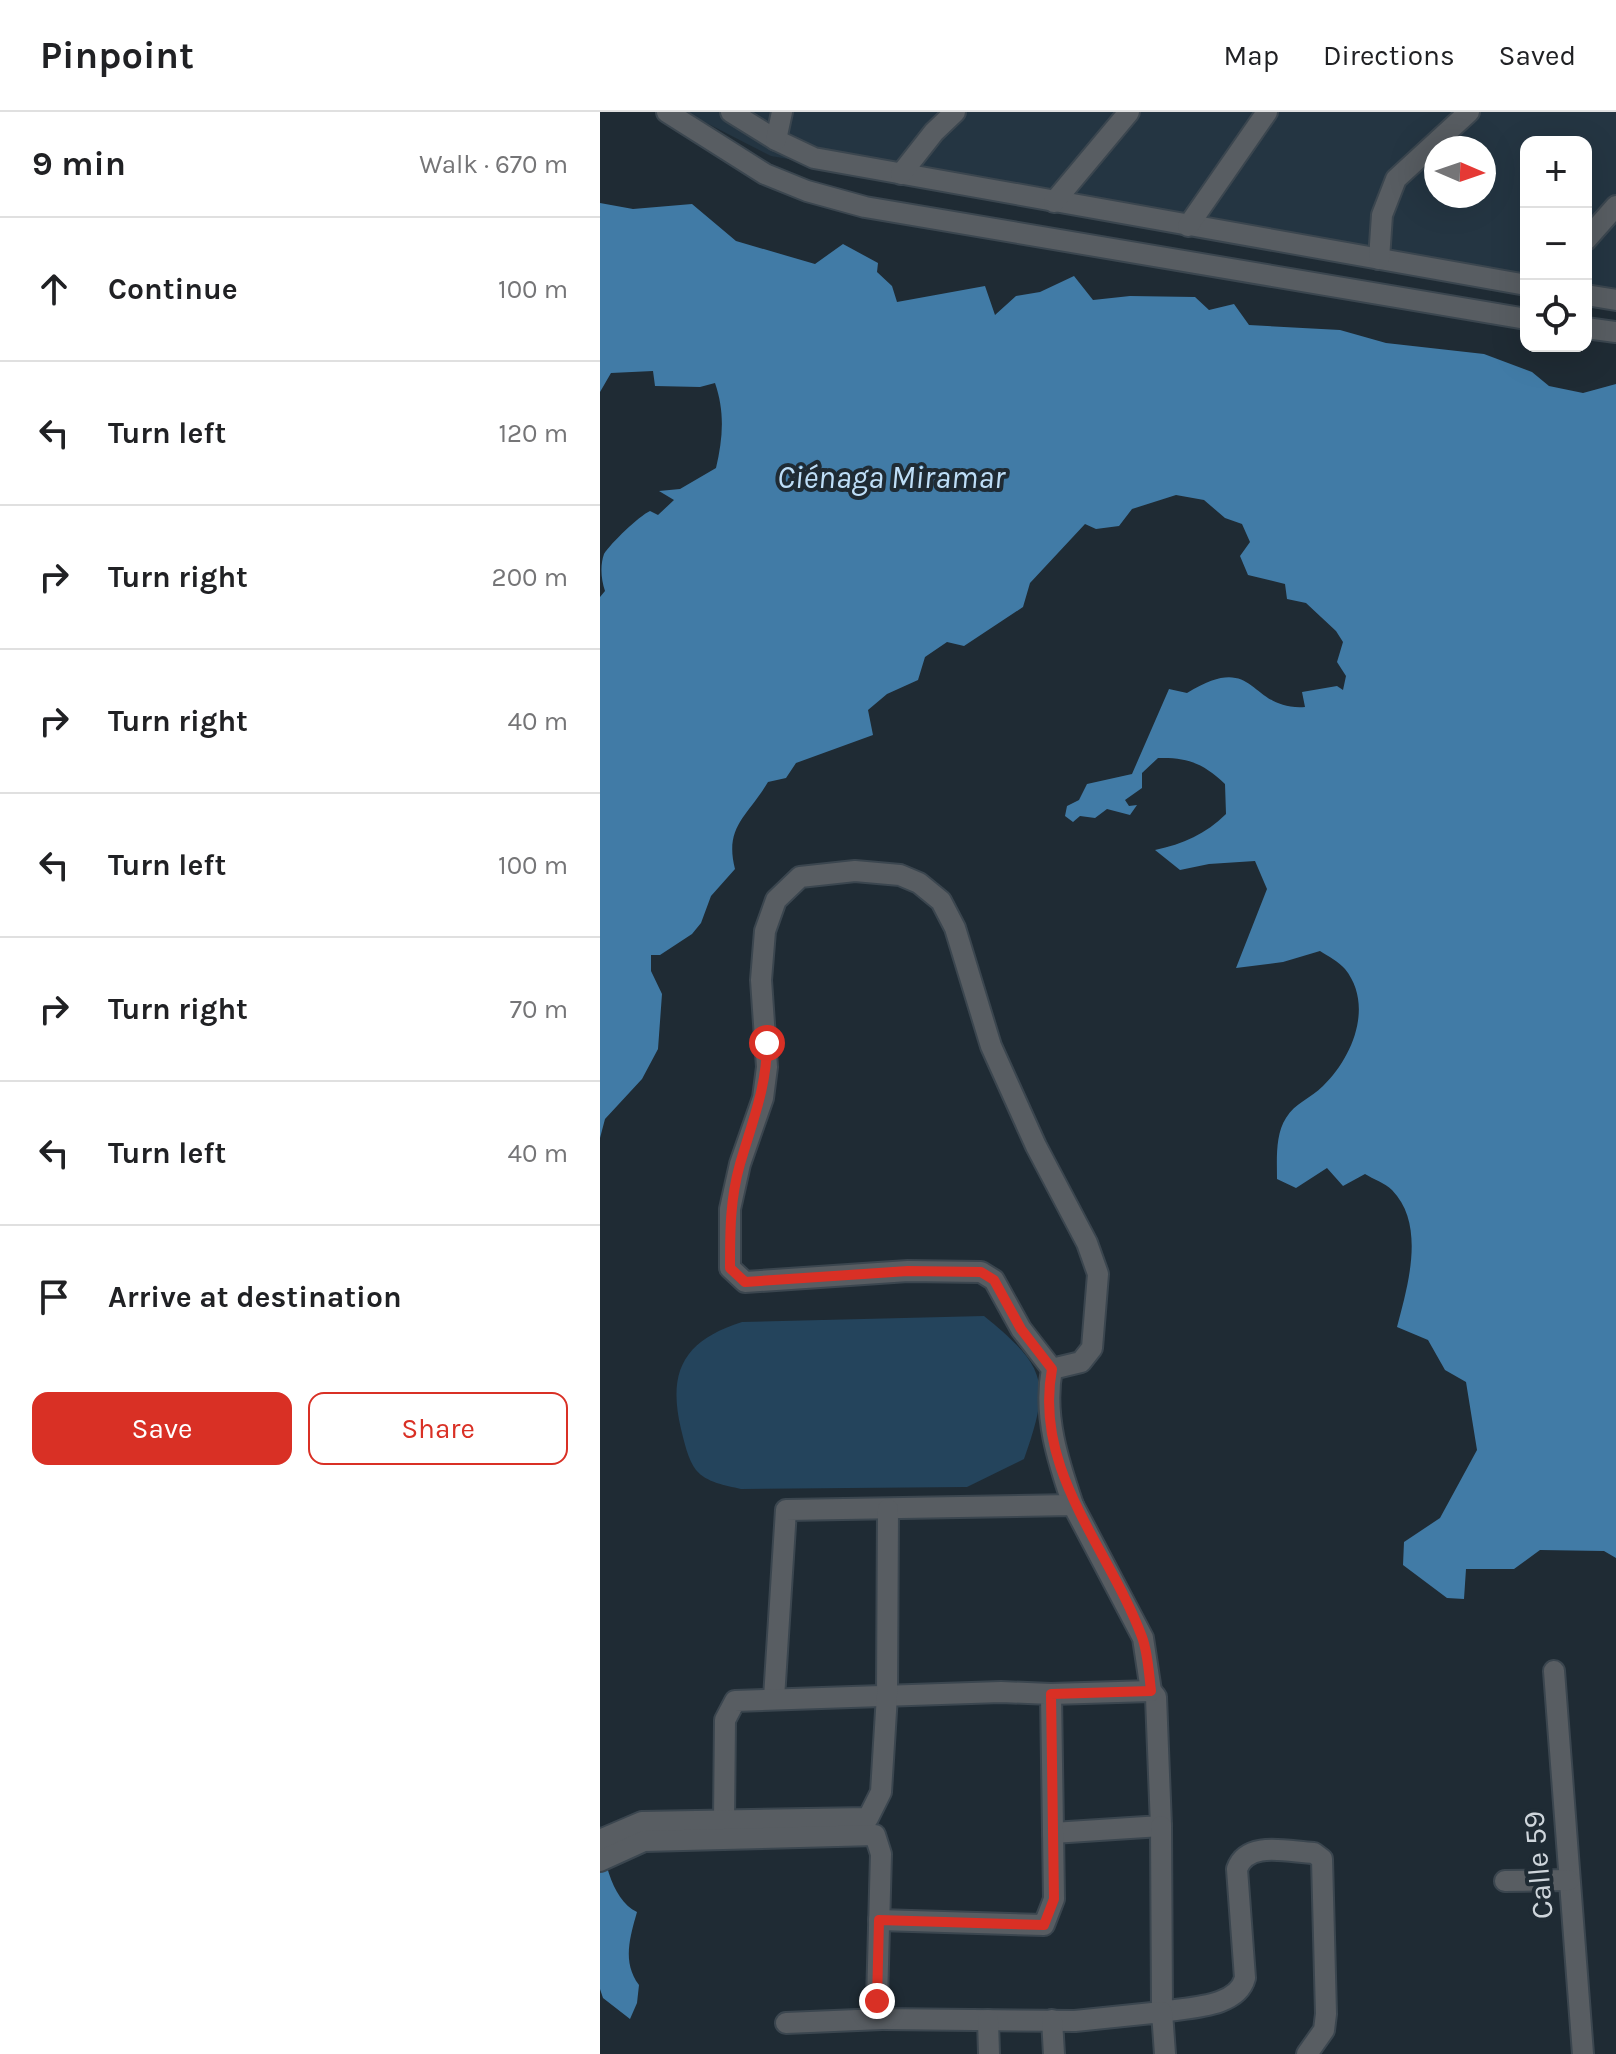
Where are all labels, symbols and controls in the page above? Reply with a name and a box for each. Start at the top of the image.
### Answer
text: Pinpoint [40,33,194,78]
text: Map [1224,39,1279,72]
text: Directions [1323,39,1455,72]
text: Saved [1499,39,1576,72]
north arrow [1424,136,1496,208]
map controls [1520,136,1592,352]
button: + [1520,136,1592,208]
text: 9 min [32,144,126,184]
text: Walk · 670 m [419,149,568,180]
button: − [1520,208,1592,280]
icon: ahead [32,267,76,311]
text: Continue [108,271,238,307]
text: 100 m [498,274,568,305]
button: locate [1520,280,1592,352]
icon: left [32,411,76,455]
text: Turn left [108,415,226,451]
text: 120 m [498,418,568,449]
water label: Ciénaga Miramar [777,459,1006,496]
icon: right [32,555,76,599]
text: Turn right [108,559,248,595]
text: 200 m [492,562,568,593]
icon: right [32,699,76,743]
text: Turn right [108,703,248,739]
text: 40 m [508,706,568,737]
icon: left [32,843,76,887]
text: Turn left [108,847,226,883]
text: 100 m [498,850,568,881]
icon: right [32,987,76,1031]
text: Turn right [108,991,248,1027]
text: 70 m [510,994,568,1025]
route start [749,1025,785,1061]
icon: left [32,1131,76,1175]
text: Turn left [108,1135,226,1171]
text: 40 m [508,1138,568,1169]
icon: arrive [32,1275,76,1319]
text: Arrive at destination [108,1279,402,1315]
button: Save [32,1392,292,1465]
button: Share [308,1392,568,1465]
street label: Calle 59 [1515,1809,1561,1921]
route end [859,1983,895,2019]

